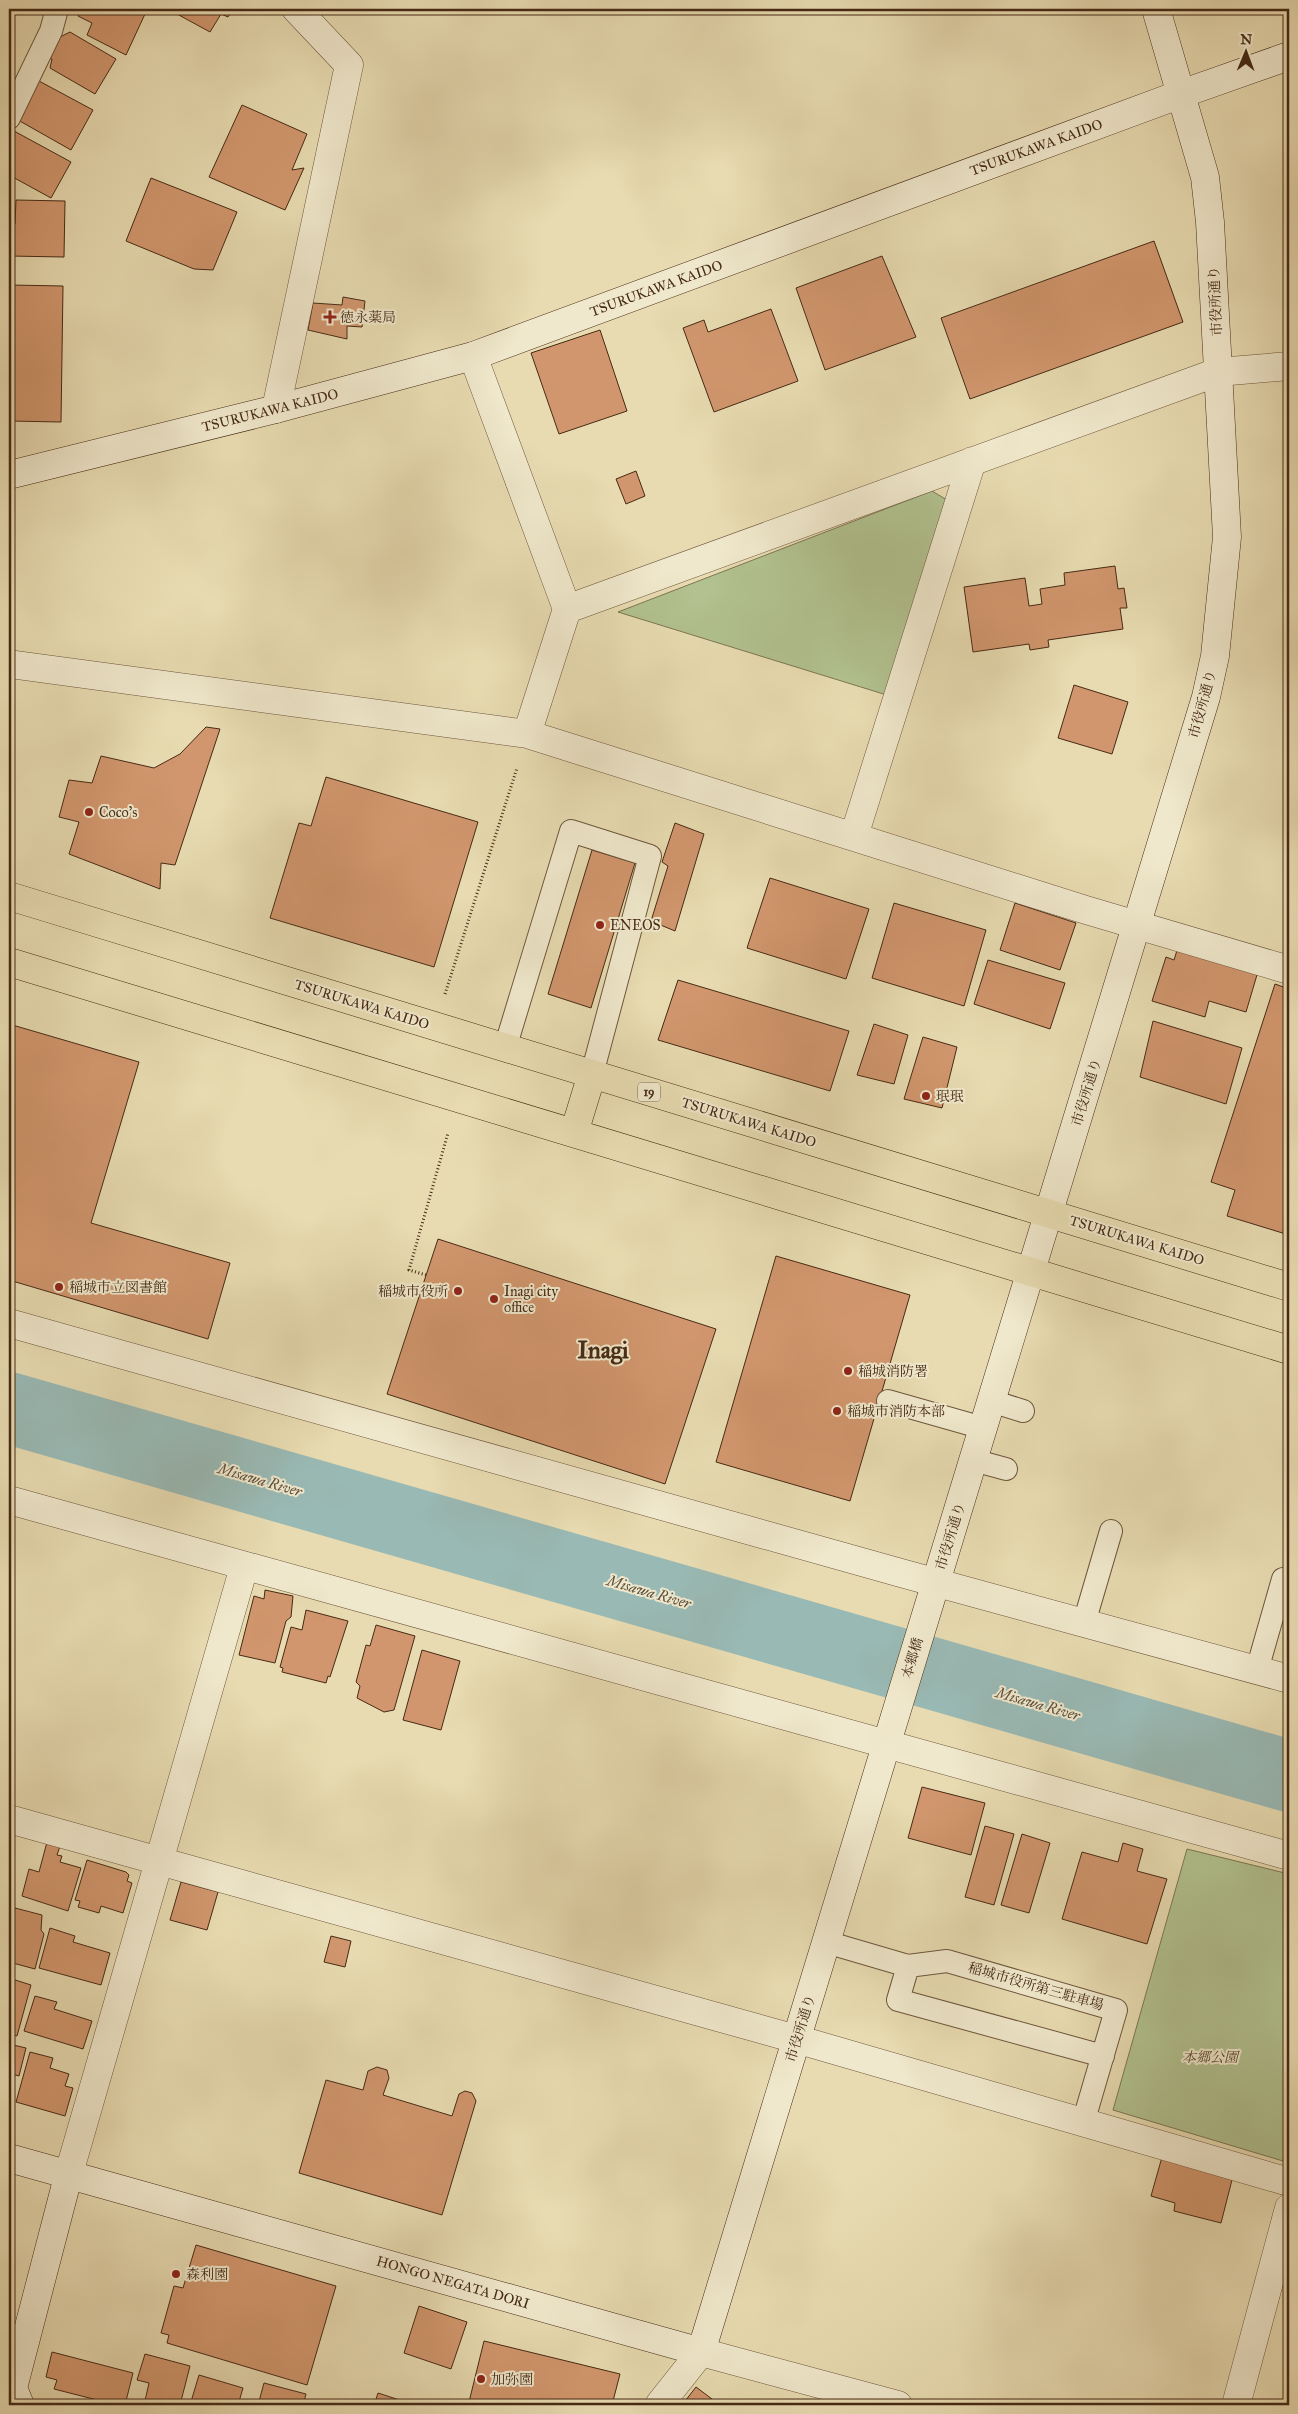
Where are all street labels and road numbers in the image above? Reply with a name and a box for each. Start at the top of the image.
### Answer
street label: TSURUKAWA KAIDO [967,116,1105,179]
street label: TSURUKAWA KAIDO [587,257,725,320]
street label: 市役所通り [1205,266,1226,336]
street label: TSURUKAWA KAIDO [200,385,340,436]
street label: 市役所通り [1185,668,1220,740]
street label: TSURUKAWA KAIDO [292,976,431,1033]
street label: 市役所通り [1068,1056,1105,1128]
road number: 19 [638,1082,660,1102]
street label: TSURUKAWA KAIDO [679,1094,818,1151]
street label: TSURUKAWA KAIDO [1067,1212,1206,1269]
street label: 市役所通り [932,1500,969,1572]
street label: 本郷橋 [898,1636,927,1681]
street label: 稲城市役所第三駐車場 [966,1959,1105,2014]
street label: 市役所通り [782,1992,819,2064]
street label: HONGO NEGATA DORI [374,2252,531,2312]

